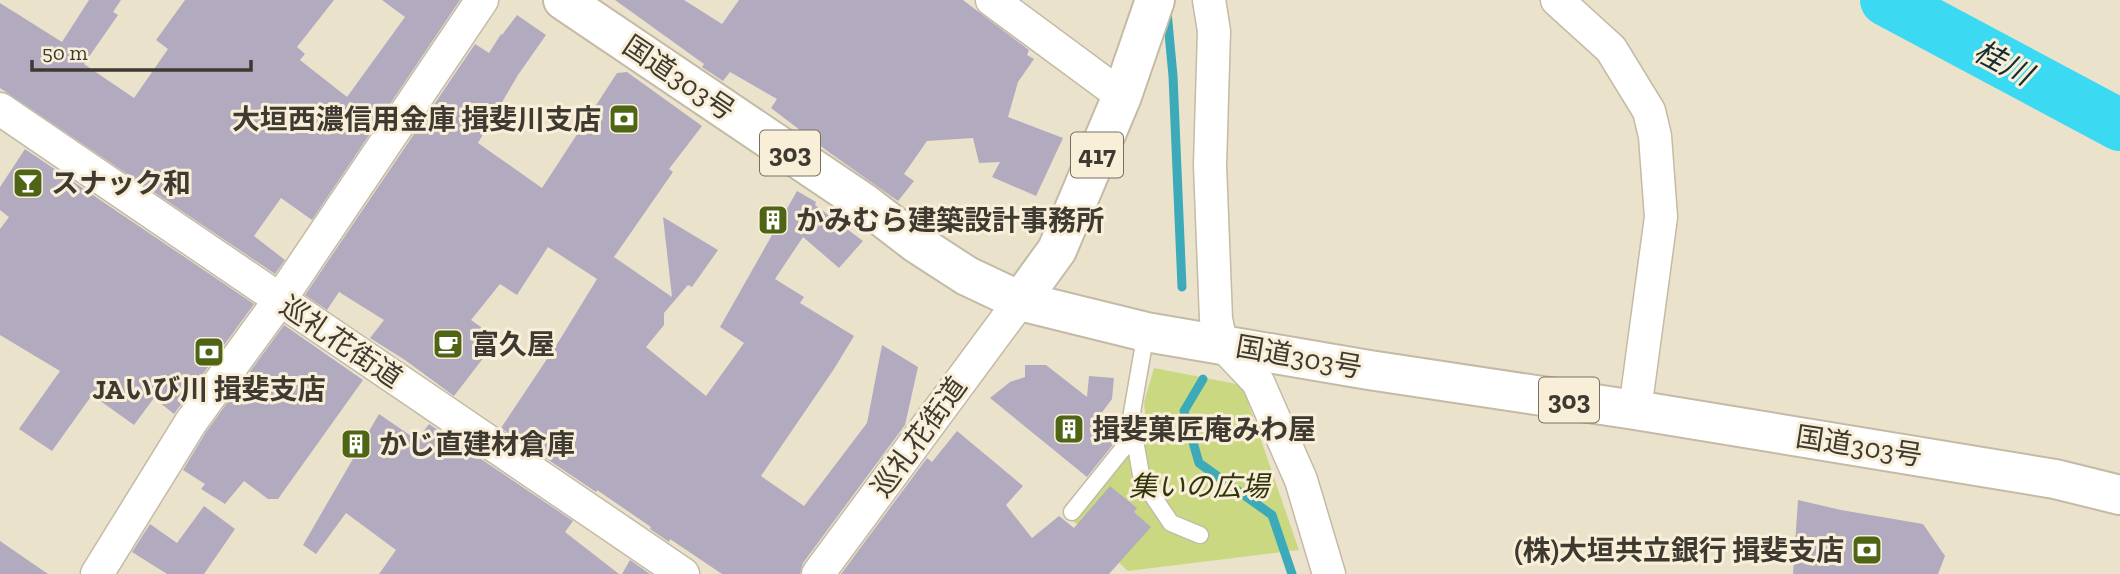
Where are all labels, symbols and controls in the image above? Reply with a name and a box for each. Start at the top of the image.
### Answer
scale bar [32,28,250,72]
street label: 国道303号 [617,29,741,127]
water label: 桂川 [1968,33,2041,94]
text: 50 m [42,40,88,65]
bank icon: 大垣西濃信用金庫 揖斐川支店 [607,102,641,136]
place label: 大垣西濃信用金庫 揖斐川支店 [232,103,601,136]
road number: 303 [760,130,820,176]
road number: 417 [1071,132,1123,178]
bar icon: スナック和 [11,166,45,200]
place label: スナック和 [51,167,191,200]
building icon: かみむら建築設計事務所 [756,203,790,237]
place label: かみむら建築設計事務所 [796,204,1104,237]
street label: 巡礼花街道 [274,289,408,395]
cafe icon: 富久屋 [431,327,465,361]
place label: 富久屋 [471,328,555,361]
street label: 国道303号 [1233,330,1365,384]
bank icon: JAいび川 揖斐支店 [192,335,226,369]
street label: 巡礼花街道 [865,371,973,503]
place label: JAいび川 揖斐支店 [93,373,325,406]
road number: 303 [1539,378,1599,422]
building icon: 揖斐菓匠庵みわ屋 [1052,412,1086,446]
place label: 揖斐菓匠庵みわ屋 [1092,413,1316,446]
street label: 国道303号 [1793,420,1925,472]
building icon: かじ直建材倉庫 [339,427,373,461]
place label: かじ直建材倉庫 [379,428,575,461]
park label: 集いの広場 [1129,470,1272,503]
bank icon: (株)大垣共立銀行 揖斐支店 [1850,533,1884,567]
place label: (株)大垣共立銀行 揖斐支店 [1515,534,1844,567]

